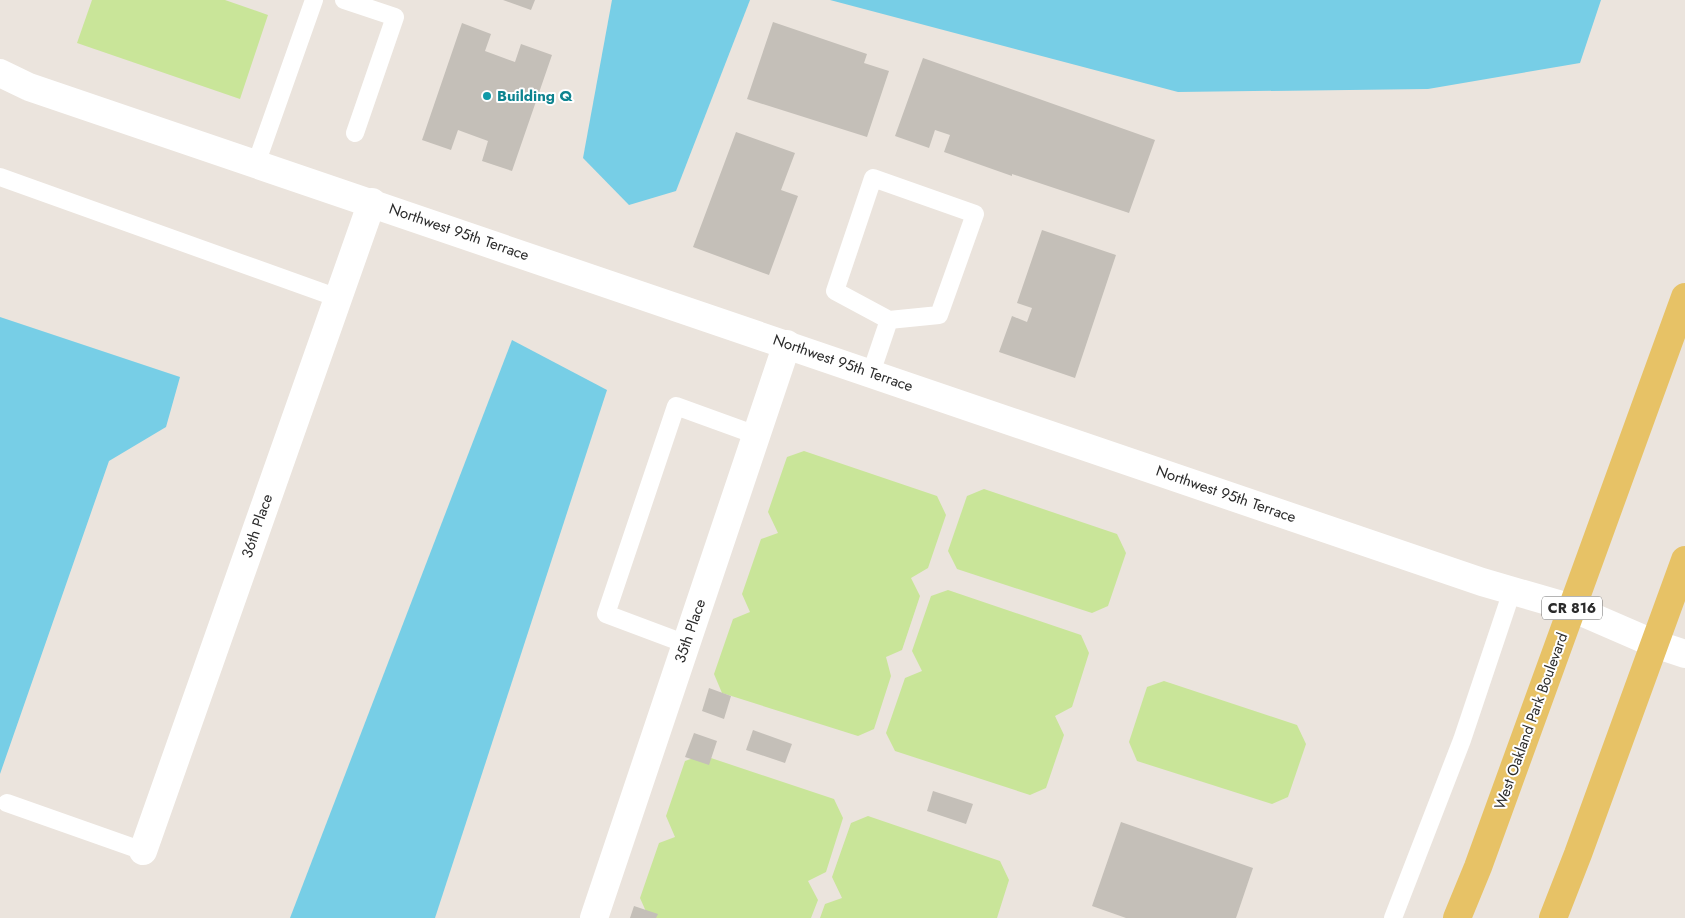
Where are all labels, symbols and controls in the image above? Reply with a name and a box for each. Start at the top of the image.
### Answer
place label: Building Q [497,85,573,107]
marker: Building Q [481,90,493,102]
street label: Northwest 95th Terrace [386,198,532,266]
street label: Northwest 95th Terrace [770,329,916,397]
street label: Northwest 95th Terrace [1153,460,1299,528]
street label: 36th Place [236,491,278,561]
street label: 35th Place [669,596,711,666]
road number: CR 816 [1542,596,1602,620]
street label: West Oakland Park Boulevard [1489,629,1573,813]

